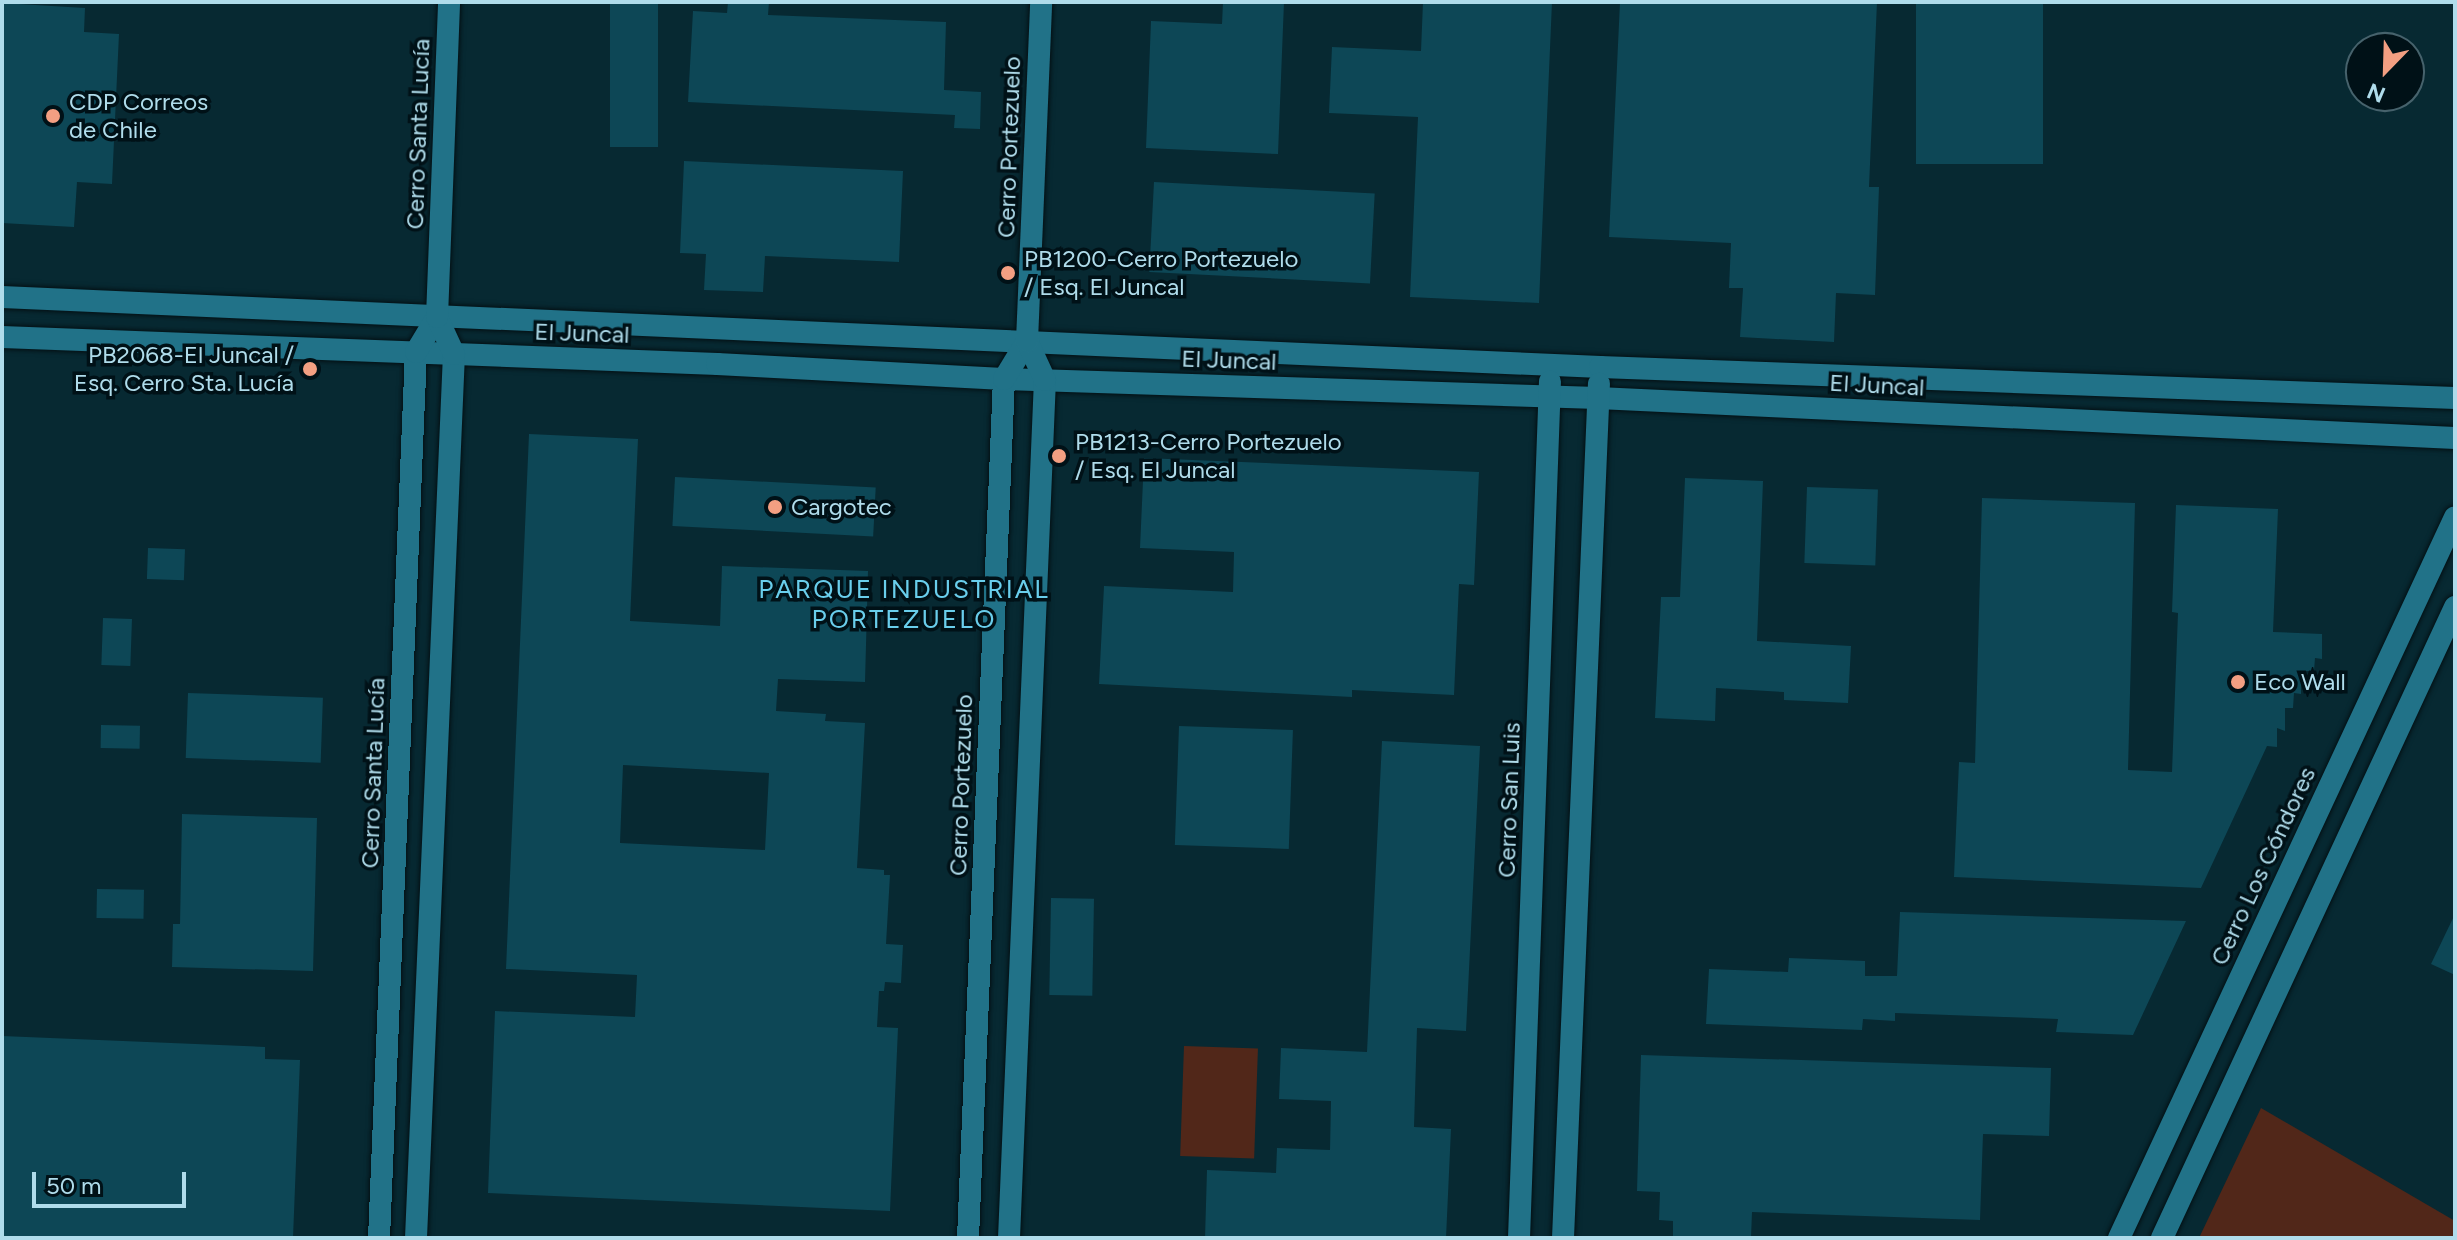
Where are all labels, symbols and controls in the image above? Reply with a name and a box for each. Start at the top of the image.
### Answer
north arrow [2345,32,2425,112]
street label: Cerro Santa Lucía [400,38,436,230]
street label: Cerro Portezuelo [991,56,1027,238]
text: N [2363,77,2389,108]
place label: CDP Correos de Chile [69,88,208,144]
marker: CDP Correos de Chile [44,107,62,125]
place label: PB1200-Cerro Portezuelo / Esq. El Juncal [1024,245,1298,301]
marker: PB1200-Cerro Portezuelo / Esq. El Juncal [999,264,1017,282]
street label: El Juncal [534,317,630,349]
place label: PB2068-El Juncal / Esq. Cerro Sta. Lucía [74,341,294,397]
street label: El Juncal [1181,344,1277,376]
marker: PB2068-El Juncal / Esq. Cerro Sta. Lucía [301,360,319,378]
street label: El Juncal [1829,368,1925,402]
place label: PB1213-Cerro Portezuelo / Esq. El Juncal [1075,428,1342,484]
marker: PB1213-Cerro Portezuelo / Esq. El Juncal [1050,447,1068,465]
place label: Cargotec [791,493,892,521]
marker: Cargotec [766,498,784,516]
district label: PARQUE INDUSTRIAL PORTEZUELO [758,574,1050,636]
place label: Eco Wall [2254,668,2346,696]
marker: Eco Wall [2229,673,2247,691]
street label: Cerro Santa Lucía [355,677,391,869]
street label: Cerro Portezuelo [943,694,979,876]
street label: Cerro San Luis [1492,722,1526,878]
street label: Cerro Los Cóndores [2205,762,2321,970]
scale bar [36,1156,190,1206]
text: 50 m [46,1171,102,1200]

